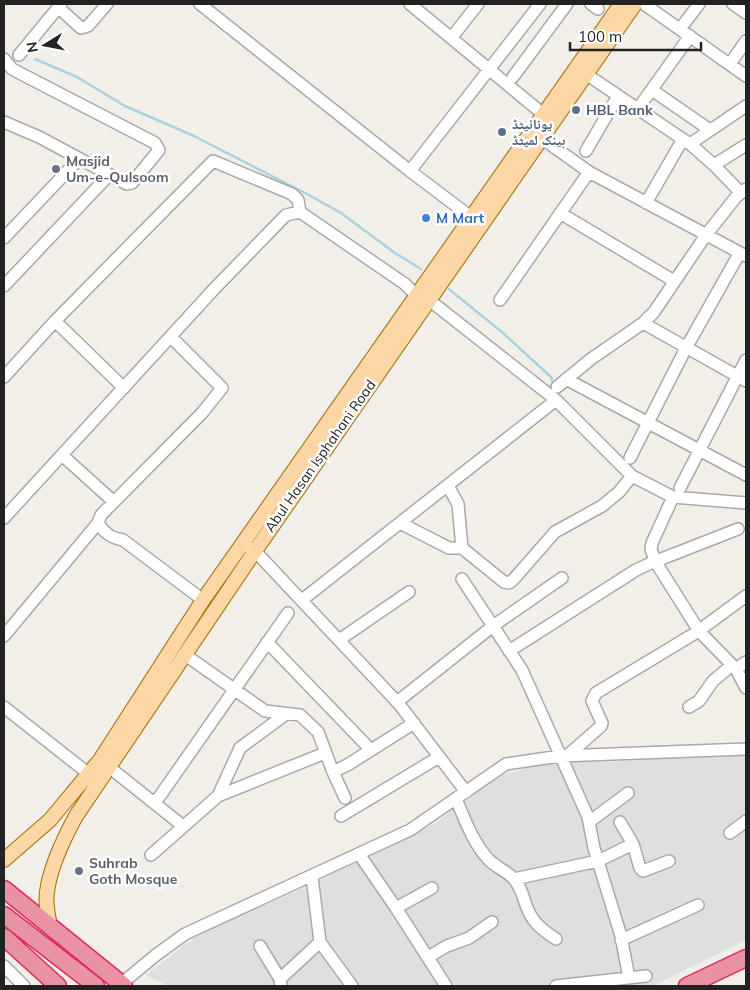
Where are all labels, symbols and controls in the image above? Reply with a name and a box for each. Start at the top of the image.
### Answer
north arrow [20,20,70,70]
scale bar [570,20,701,52]
text: 100 m [578,27,622,46]
text: N [22,40,42,54]
place label: HBL Bank [586,101,653,119]
marker: HBL Bank [570,104,582,116]
place label: یونائیٹڈ بینک لمیٹڈ [512,115,565,149]
marker: یونائیٹڈ بینک لمیٹڈ [496,126,508,138]
place label: Masjid Um-e-Qulsoom [66,152,168,186]
marker: Masjid Um-e-Qulsoom [50,163,62,175]
place label: M Mart [436,209,485,227]
marker: M Mart [420,212,432,224]
street label: Abul Hasan Isphahani Road [260,376,380,536]
place label: Suhrab Goth Mosque [89,854,178,888]
marker: Suhrab Goth Mosque [73,865,85,877]

